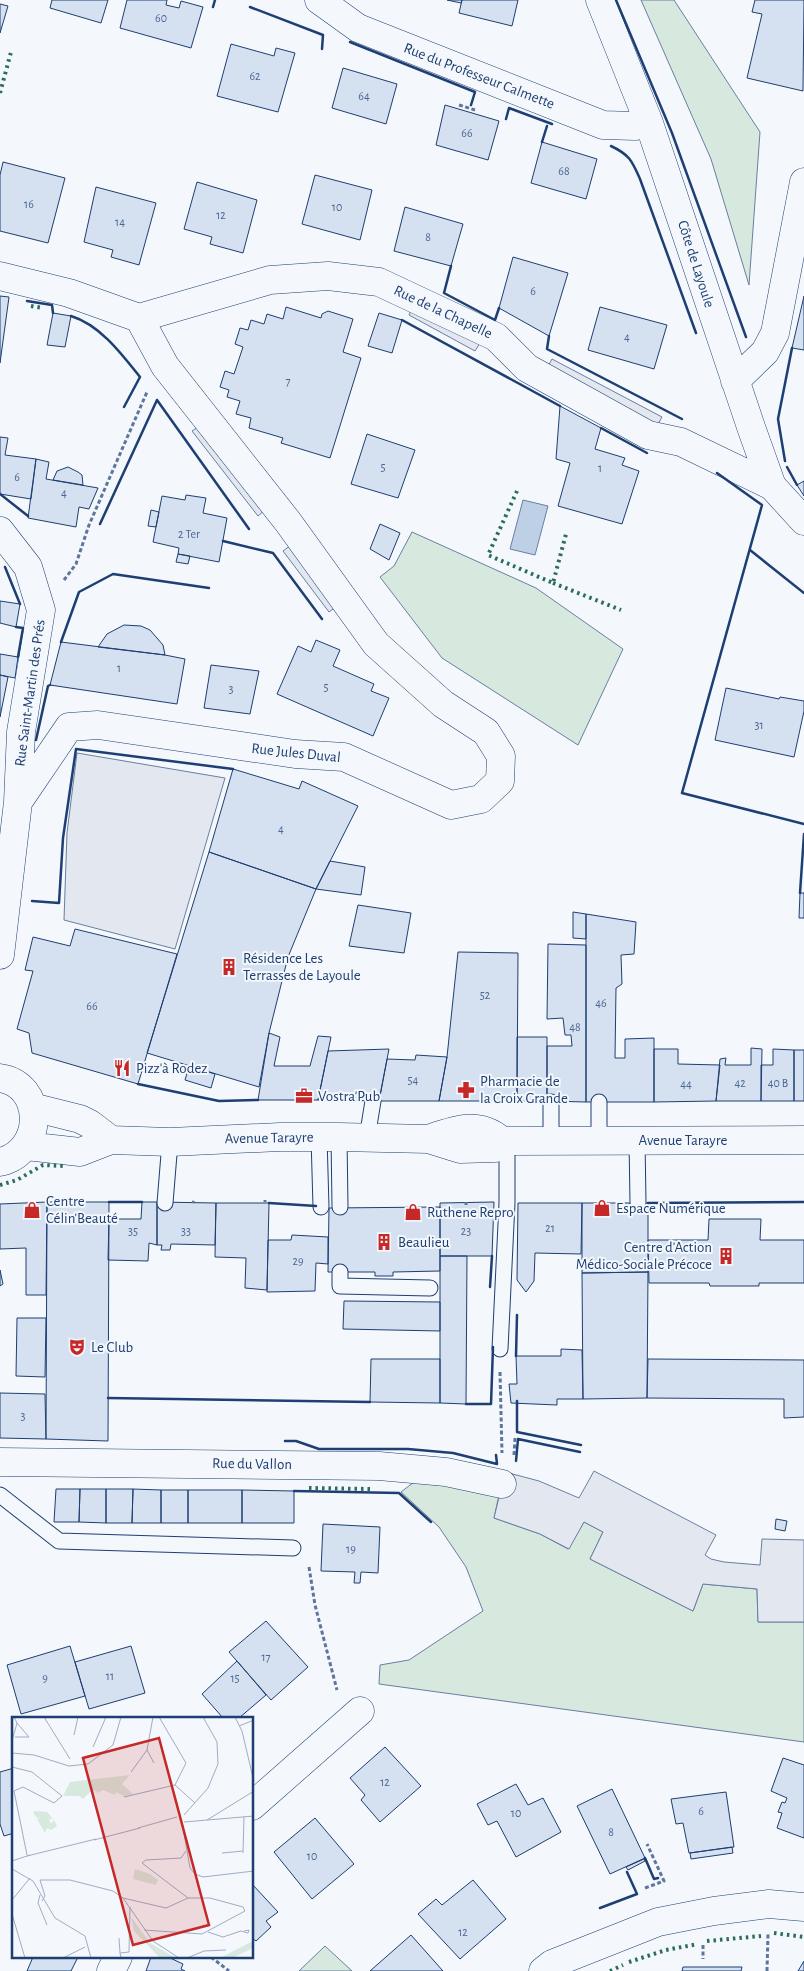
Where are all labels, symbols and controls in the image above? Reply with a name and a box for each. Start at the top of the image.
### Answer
house number: 60 [155,12,167,24]
street label: Rue du Professeur Calmette [402,40,556,112]
house number: 62 [249,70,261,82]
house number: 64 [358,90,370,102]
house number: 66 [461,127,473,139]
house number: 68 [558,165,570,177]
house number: 16 [24,198,34,210]
house number: 10 [332,201,342,213]
house number: 12 [216,209,226,221]
house number: 14 [115,216,125,228]
street label: Côte de Layoule [675,219,717,310]
house number: 8 [425,231,431,243]
street label: Rue de la Chapelle [391,283,495,341]
house number: 6 [530,285,536,297]
house number: 4 [624,331,630,343]
house number: 7 [285,375,291,387]
house number: 5 [380,461,386,473]
house number: 1 [598,462,602,474]
house number: 6 [14,471,20,483]
house number: 4 [61,487,67,499]
house number: 2 Ter [178,528,200,540]
street label: Rue Saint-Martin des Prés [12,618,48,768]
house number: 1 [117,662,121,674]
house number: 5 [323,681,329,693]
house number: 3 [229,683,234,695]
house number: 31 [754,719,764,731]
street label: Rue Jules Duval [251,741,341,765]
house number: 4 [278,823,284,835]
place label: Résidence Les Terrasses de Layoule [243,951,361,983]
building icon: Résidence Les Terrasses de Layoule [219,957,239,977]
house number: 52 [480,989,491,1001]
house number: 46 [595,997,607,1009]
house number: 66 [86,1000,98,1012]
house number: 48 [569,1021,581,1033]
restaurant icon: Pizz'à Rodez [112,1058,132,1078]
place label: Pizz'à Rodez [136,1061,208,1076]
house number: 54 [408,1074,419,1086]
place label: Pharmacie de la Croix Grande [480,1074,568,1106]
house number: 42 [734,1077,746,1089]
house number: 40 B [768,1077,788,1089]
house number: 44 [680,1078,692,1090]
pharmacy icon: Pharmacie de la Croix Grande [456,1080,476,1100]
office icon: Vostra'Pub [294,1086,314,1106]
place label: Vostra'Pub [318,1089,380,1104]
street label: Avenue Tarayre [224,1130,314,1146]
street label: Avenue Tarayre [639,1133,728,1148]
place label: Centre Célin'Beauté [46,1194,118,1226]
shop icon: Espace Numérique [592,1198,612,1218]
shop icon: Centre Célin'Beauté [22,1200,42,1220]
place label: Espace Numérique [616,1201,726,1216]
shop icon: Ruthene Repro [403,1202,423,1222]
place label: Ruthene Repro [427,1205,514,1220]
house number: 21 [545,1222,555,1234]
house number: 35 [128,1225,138,1237]
house number: 33 [181,1225,191,1237]
house number: 23 [461,1225,471,1237]
building icon: Beaulieu [374,1232,394,1252]
place label: Beaulieu [398,1235,450,1250]
place label: Centre d'Action Médico-Sociale Précoce [576,1240,712,1272]
building icon: Centre d'Action Médico-Sociale Précoce [716,1246,736,1266]
house number: 29 [292,1255,304,1267]
theatre icon: Le Club [67,1337,87,1357]
place label: Le Club [91,1340,134,1355]
house number: 3 [21,1410,26,1422]
street label: Rue du Vallon [212,1456,292,1472]
house number: 19 [346,1543,356,1555]
house number: 17 [261,1651,271,1663]
house number: 11 [106,1670,114,1682]
house number: 9 [42,1672,48,1684]
house number: 15 [230,1672,240,1684]
inset map [12,1717,254,1958]
house number: 12 [380,1776,390,1788]
house number: 6 [698,1805,704,1817]
house number: 10 [511,1807,521,1819]
house number: 8 [608,1826,614,1838]
house number: 10 [307,1850,317,1862]
house number: 12 [458,1926,468,1938]

